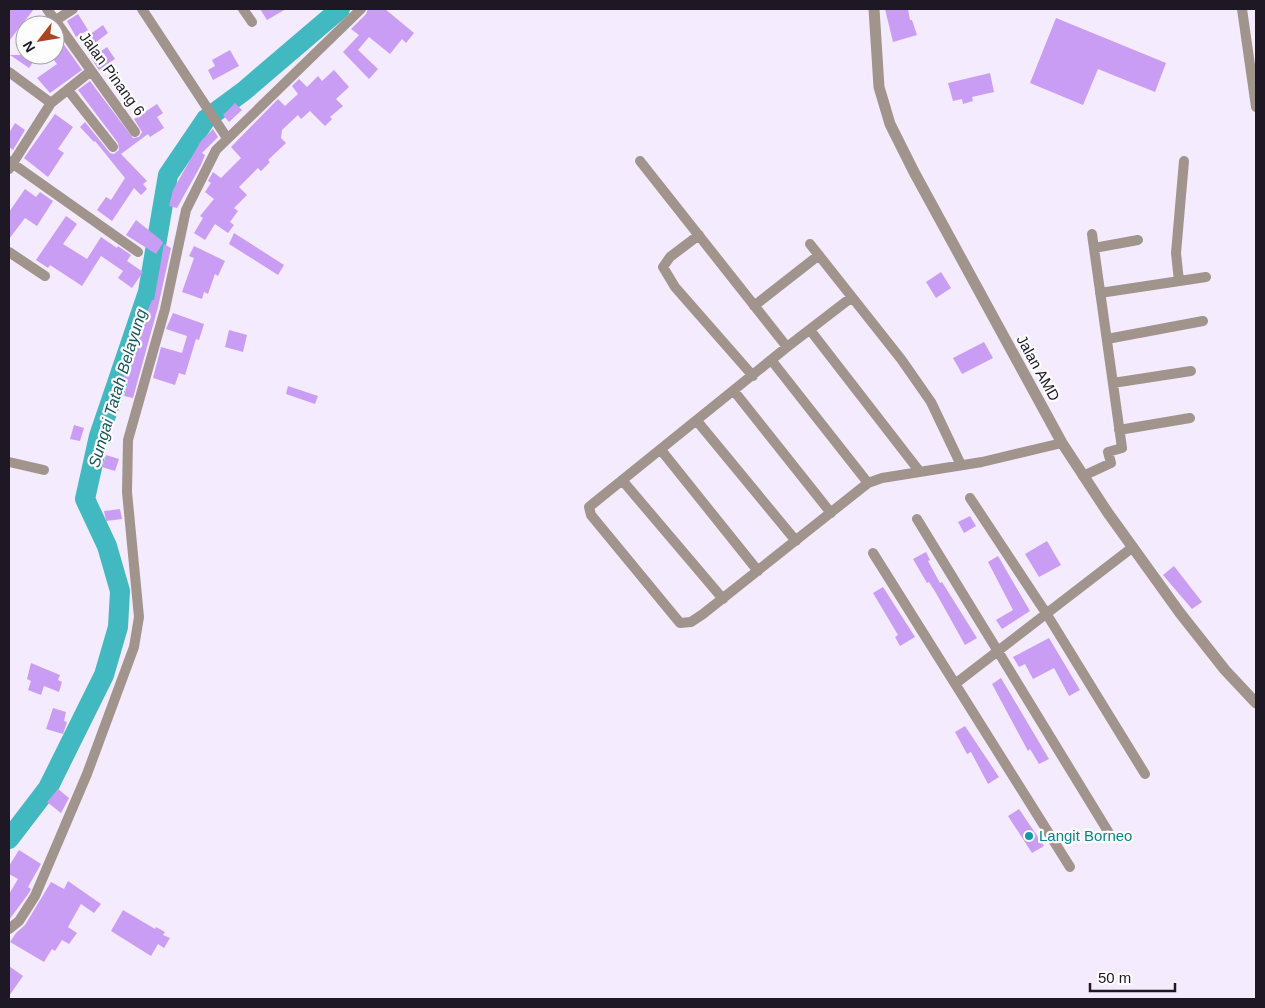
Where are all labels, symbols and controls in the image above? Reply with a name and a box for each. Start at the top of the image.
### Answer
north arrow [15,15,65,65]
street label: Jalan Pinang 6 [76,29,148,119]
text: N [19,38,38,55]
water label: Sungai Tatah Belayung [85,307,150,469]
street label: Jalan AMD [1013,332,1064,404]
place label: Langit Borneo [1039,827,1132,844]
marker: Langit Borneo [1023,830,1035,842]
scale bar [1090,960,1175,992]
text: 50 m [1098,969,1131,986]

